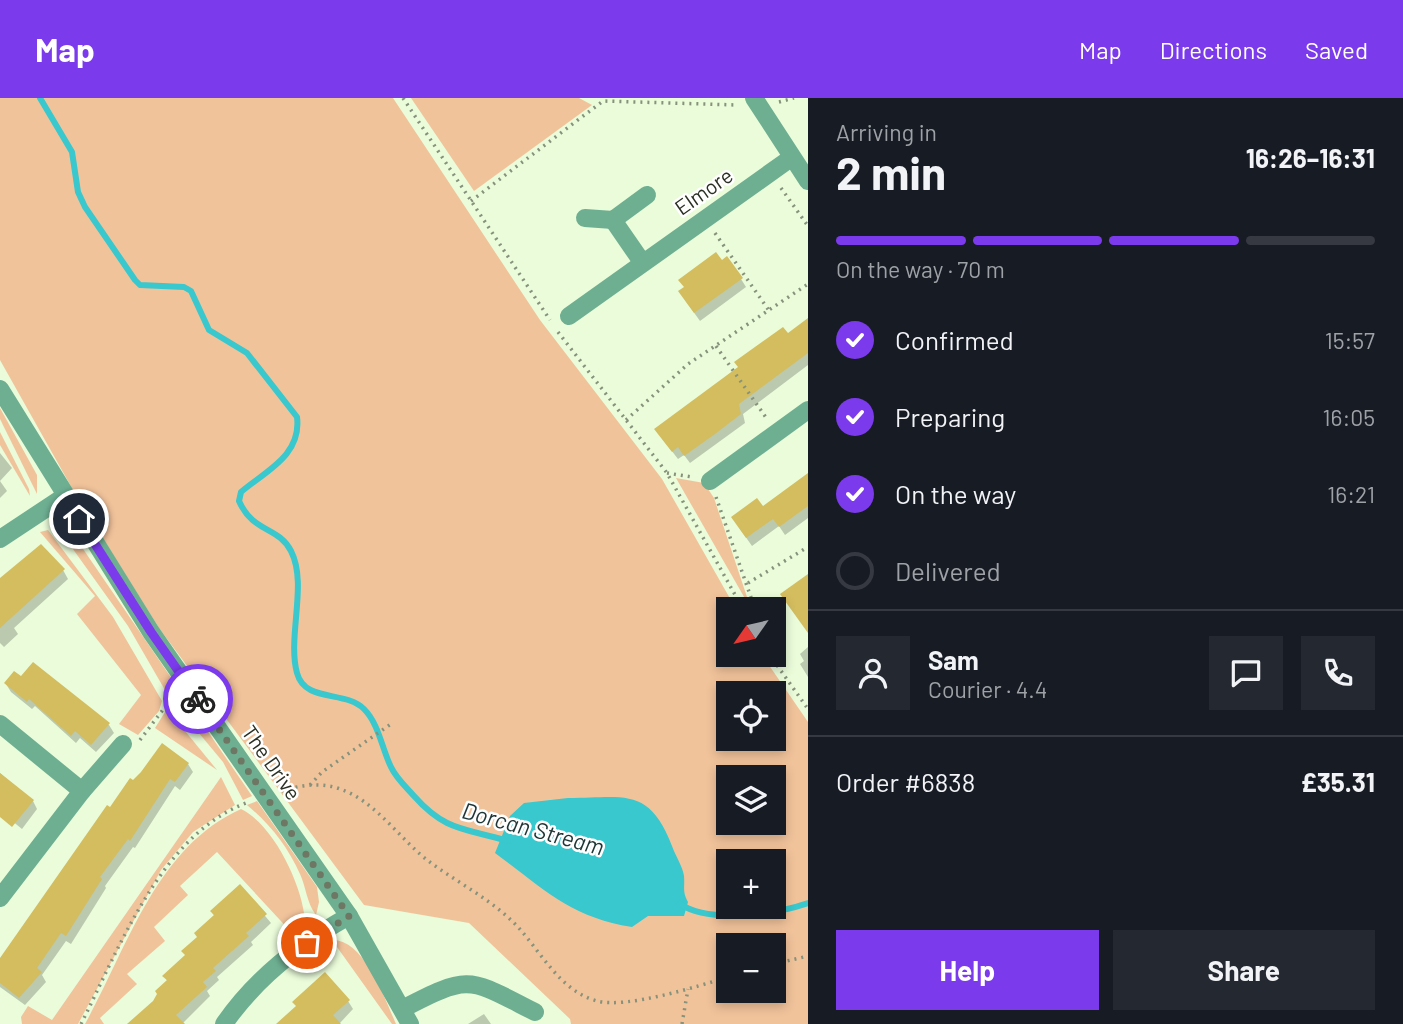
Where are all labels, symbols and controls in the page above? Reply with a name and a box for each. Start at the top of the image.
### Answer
text: Map [35,29,95,69]
text: Map [1079,35,1122,64]
text: Directions [1160,35,1267,64]
text: Saved [1305,35,1368,64]
text: Arriving in [836,118,937,146]
text: 16:26–16:31 [1246,142,1375,173]
text: 2 min [836,144,946,199]
street label: Elmore [669,162,737,220]
text: On the way · 70 m [836,255,1005,283]
icon: check [836,321,874,359]
text: Confirmed [895,324,1014,355]
text: 15:57 [1325,326,1375,354]
icon: check [836,398,874,436]
text: Preparing [895,401,1005,432]
text: 16:05 [1322,403,1375,431]
icon: check [836,475,874,513]
text: On the way [895,478,1016,509]
text: 16:21 [1327,480,1375,508]
pin [49,489,109,549]
icon: home [60,500,98,538]
text: Delivered [895,555,1001,586]
north arrow [716,597,786,667]
map controls [716,597,786,1003]
button: person [836,636,910,710]
button: chat [1209,636,1283,710]
button: phone [1301,636,1375,710]
text: Sam [928,644,979,675]
courier [163,664,233,734]
text: Courier · 4.4 [928,675,1047,703]
icon: bike [179,680,217,718]
button: locate [716,681,786,751]
street label: The Drive [238,720,307,804]
button: layers [716,765,786,835]
text: Order #6838 [836,766,975,797]
text: £35.31 [1301,766,1375,797]
water label: Dorcan Stream [459,796,607,860]
button: + [716,849,786,919]
pin [277,913,337,973]
icon: bag [288,924,326,962]
button: Help [836,930,1099,1010]
button: Share [1113,930,1375,1010]
button: − [716,933,786,1003]

